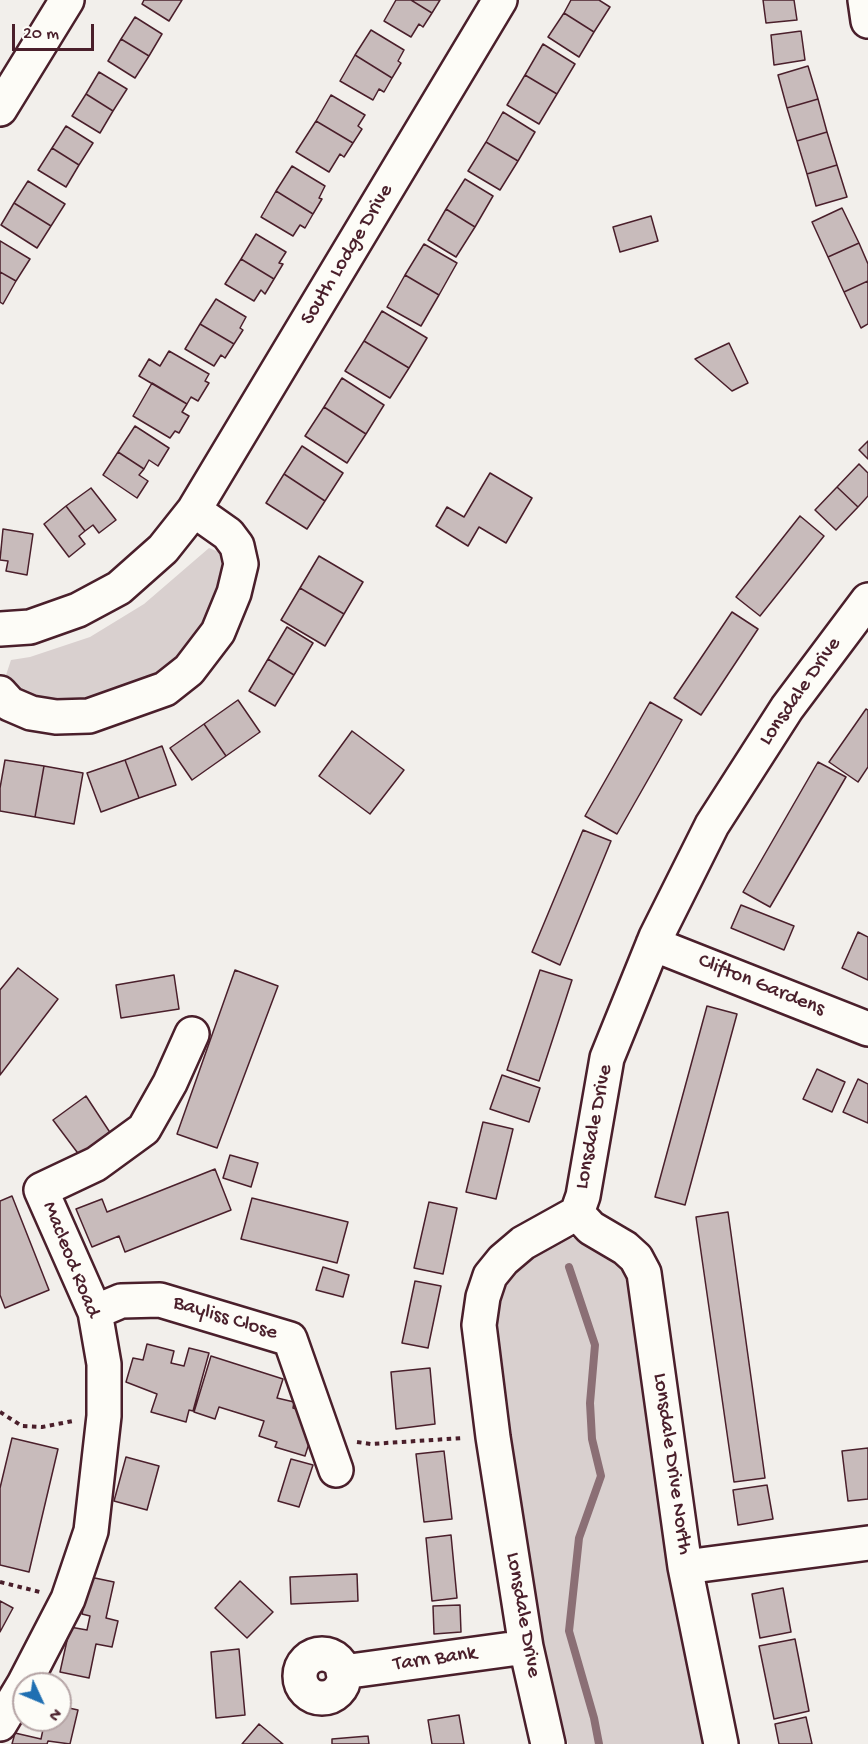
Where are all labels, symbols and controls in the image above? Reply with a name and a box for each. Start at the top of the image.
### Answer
scale bar [15,12,98,50]
text: 20 m [23,24,59,45]
street label: South Lodge Drive [296,180,400,330]
street label: Lonsdale Drive [754,633,848,751]
street label: Clifton Gardens [694,949,828,1023]
street label: Lonsdale Drive [571,1063,619,1191]
street label: Macleod Road [35,1198,105,1322]
street label: Bayliss Close [170,1291,280,1347]
street label: Lonsdale Drive North [646,1371,696,1557]
street label: Lonsdale Drive [499,1551,545,1679]
street label: Tarn Bank [392,1642,478,1678]
north arrow [12,1672,72,1732]
text: N [43,1703,64,1724]

